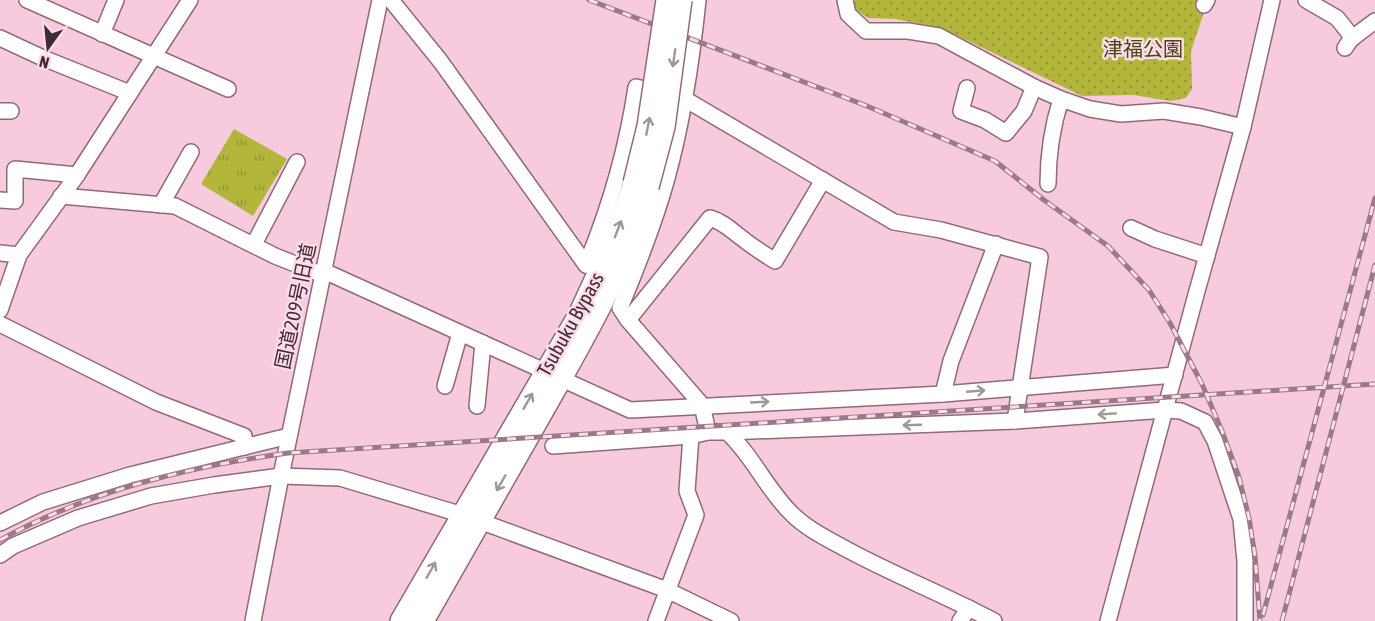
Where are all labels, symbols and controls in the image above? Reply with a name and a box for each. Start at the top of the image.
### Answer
north arrow [18,18,78,78]
park label: 津福公園 [1103,37,1183,60]
one-way arrow [668,48,679,67]
text: N [37,53,51,72]
one-way arrow [642,117,654,136]
one-way arrow [613,220,624,239]
street label: 国道209号旧道 [270,241,320,371]
street label: Tsubuku Bypass [532,268,608,380]
one-way arrow [966,385,986,396]
one-way arrow [523,393,534,411]
one-way arrow [750,397,770,408]
one-way arrow [1098,409,1117,420]
one-way arrow [903,420,923,431]
one-way arrow [495,474,507,491]
one-way arrow [425,562,437,579]

